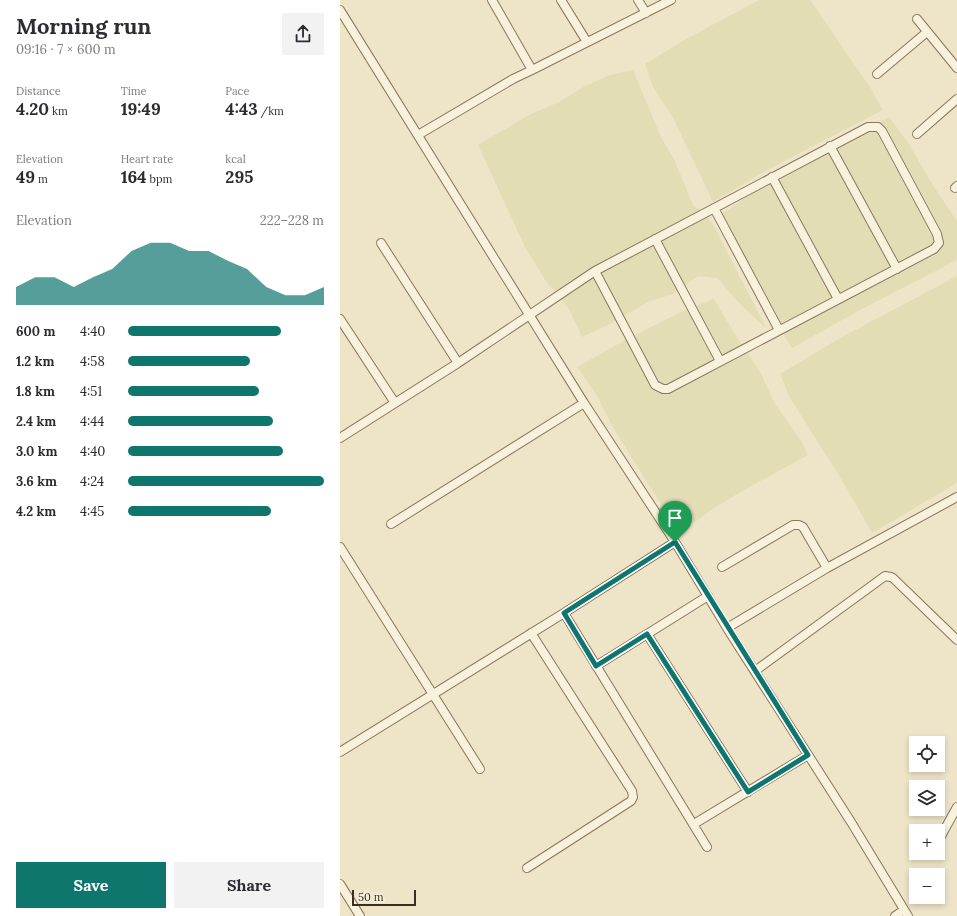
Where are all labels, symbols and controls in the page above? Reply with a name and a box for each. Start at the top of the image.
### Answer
text: Morning run [16,12,151,40]
button: share [282,13,324,55]
text: 09:16 · 7 × 600 m [16,41,116,58]
text: Distance [16,84,61,98]
text: Time [121,84,147,98]
text: Pace [225,84,249,98]
text: 4.20 [16,98,49,120]
text: 19:49 [121,98,161,120]
text: 4:43 [225,98,258,120]
text: km [49,104,68,118]
text: /km [258,104,284,118]
text: Elevation [16,152,63,166]
text: Heart rate [121,152,173,166]
text: kcal [225,152,246,166]
text: 49 [16,166,35,188]
text: 164 [121,166,147,188]
text: 295 [225,166,253,188]
text: m [35,172,48,186]
text: bpm [147,172,172,186]
text: Elevation [16,212,72,229]
text: 222–228 m [260,212,324,229]
text: 600 m [16,323,55,340]
text: 4:40 [80,323,105,340]
text: 1.2 km [16,353,54,370]
text: 4:58 [80,353,105,370]
text: 1.8 km [16,383,55,400]
text: 4:51 [80,383,102,400]
text: 2.4 km [16,413,56,430]
text: 4:44 [80,413,104,430]
text: 3.0 km [16,443,57,460]
text: 4:40 [80,443,105,460]
text: 3.6 km [16,473,57,490]
text: 4:24 [80,473,104,490]
pin [658,501,692,542]
text: 4.2 km [16,503,56,520]
text: 4:45 [80,503,104,520]
icon: arrive [664,507,686,529]
map controls [909,736,945,904]
button: locate [909,736,945,772]
button: layers [909,780,945,816]
button: + [909,824,945,860]
button: Save [16,862,166,908]
button: Share [174,862,324,908]
button: − [909,868,945,904]
scale bar [352,888,416,907]
text: 50 m [358,890,384,904]

